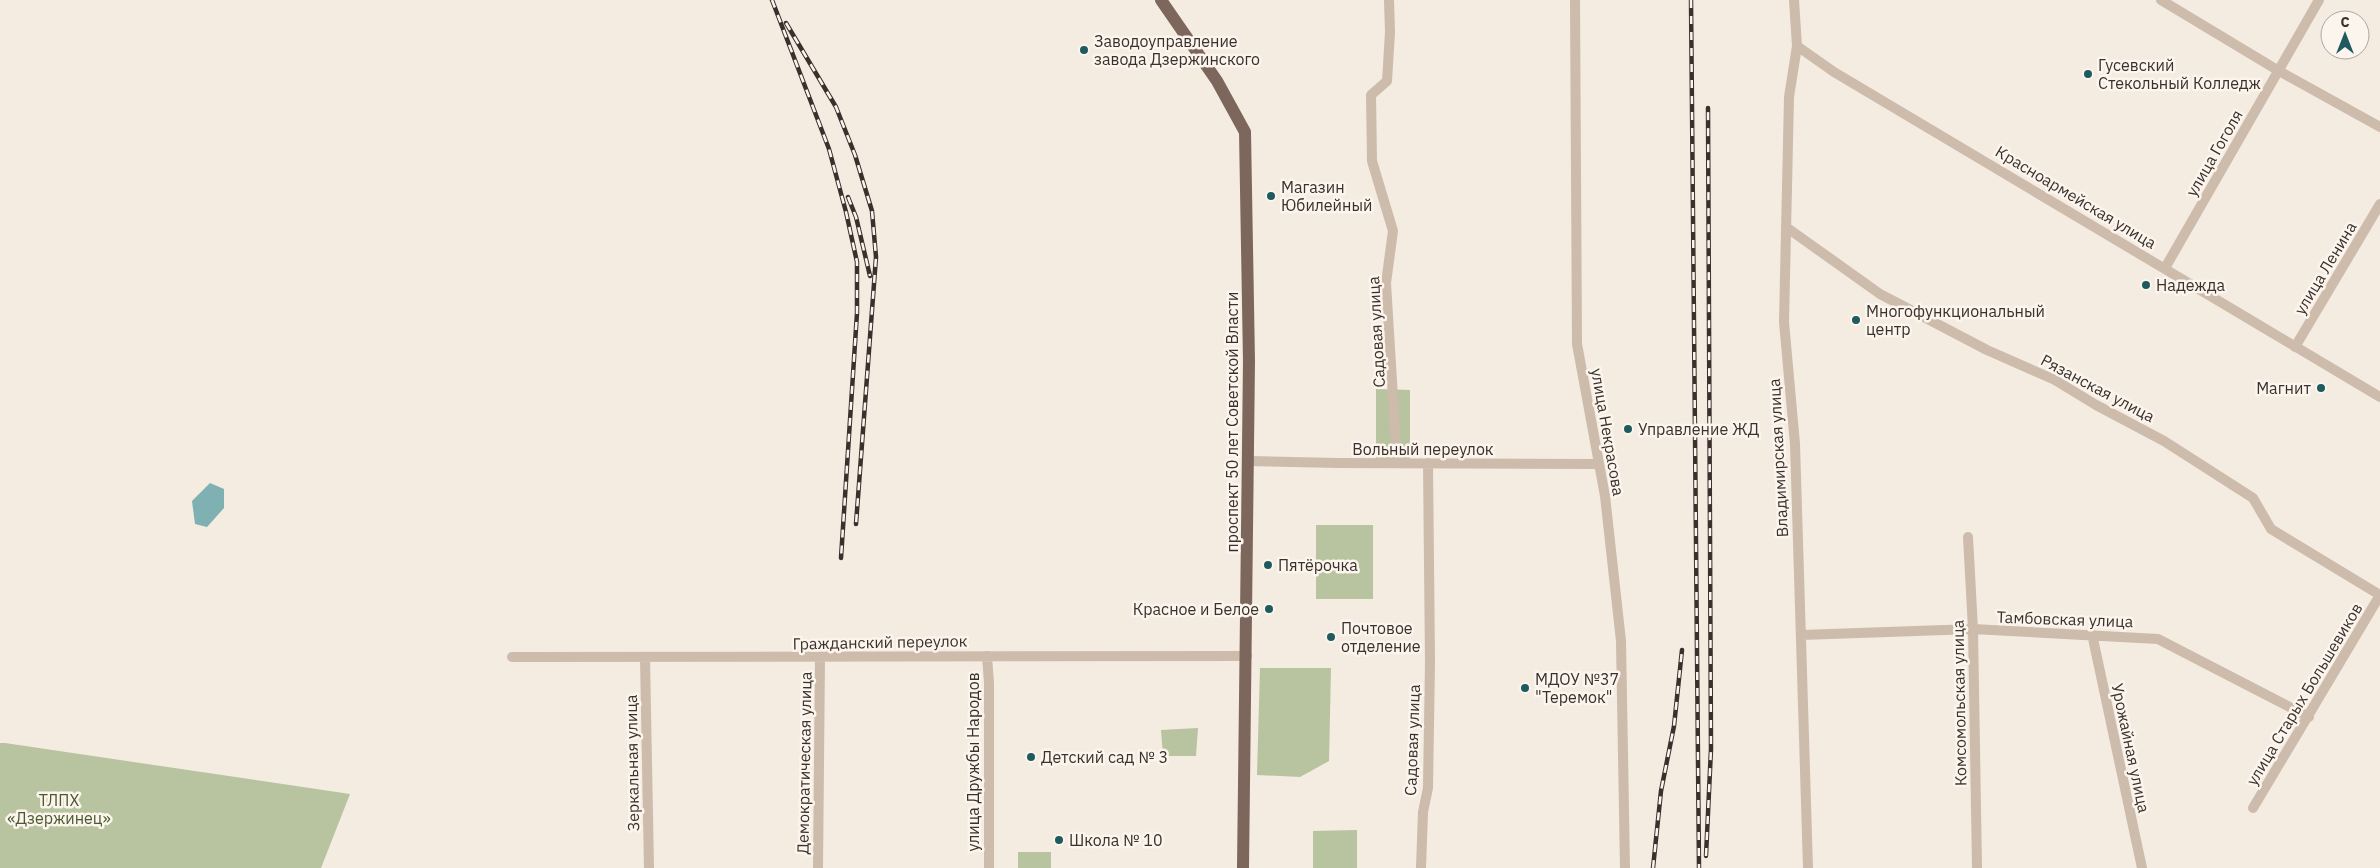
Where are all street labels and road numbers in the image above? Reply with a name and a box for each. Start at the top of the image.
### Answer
street label: улица Гоголя [2181,106,2247,200]
street label: Красноармейская улица [1992,141,2160,253]
street label: улица Ленина [2289,218,2361,318]
street label: Садовая улица [1363,275,1389,388]
street label: проспект 50 лет Советской Власти [1222,291,1242,553]
street label: Рязанская улица [2038,350,2159,427]
street label: улица Некрасова [1587,367,1629,498]
street label: Владимирская улица [1764,378,1792,538]
street label: Вольный переулок [1352,439,1494,459]
street label: улица Старых Большевиков [2241,599,2367,789]
street label: Тамбовская улица [1996,607,2134,631]
street label: Комсомольская улица [1948,619,1970,786]
street label: Гражданский переулок [792,630,968,654]
street label: Демократическая улица [792,671,816,855]
street label: улица Дружбы Народов [963,672,983,852]
street label: Урожайная улица [2108,682,2155,815]
street label: Садовая улица [1400,684,1424,796]
street label: Зеркальная улица [621,694,643,832]

